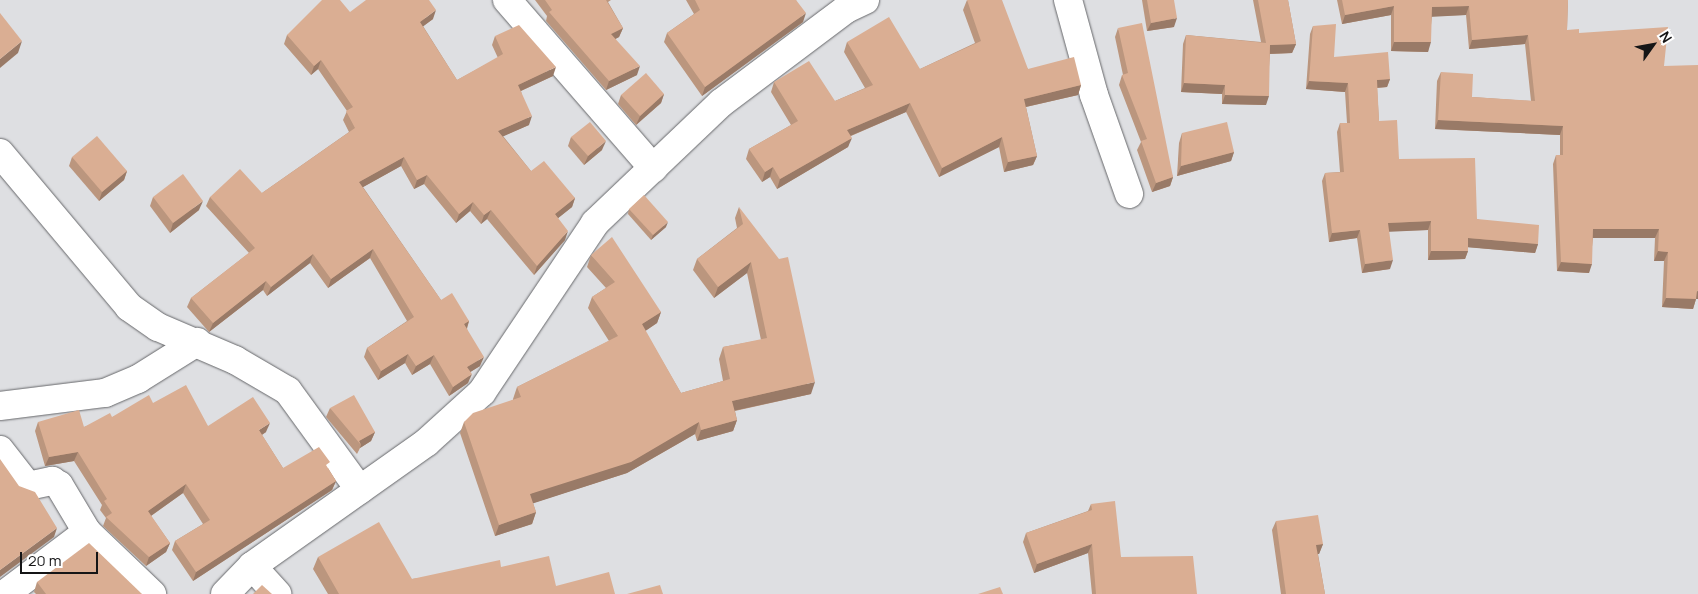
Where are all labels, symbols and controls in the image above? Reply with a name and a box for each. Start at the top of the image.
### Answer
north arrow [1628,20,1678,70]
text: N [1655,27,1677,46]
scale bar [22,542,100,574]
text: 20 m [28,550,61,571]

